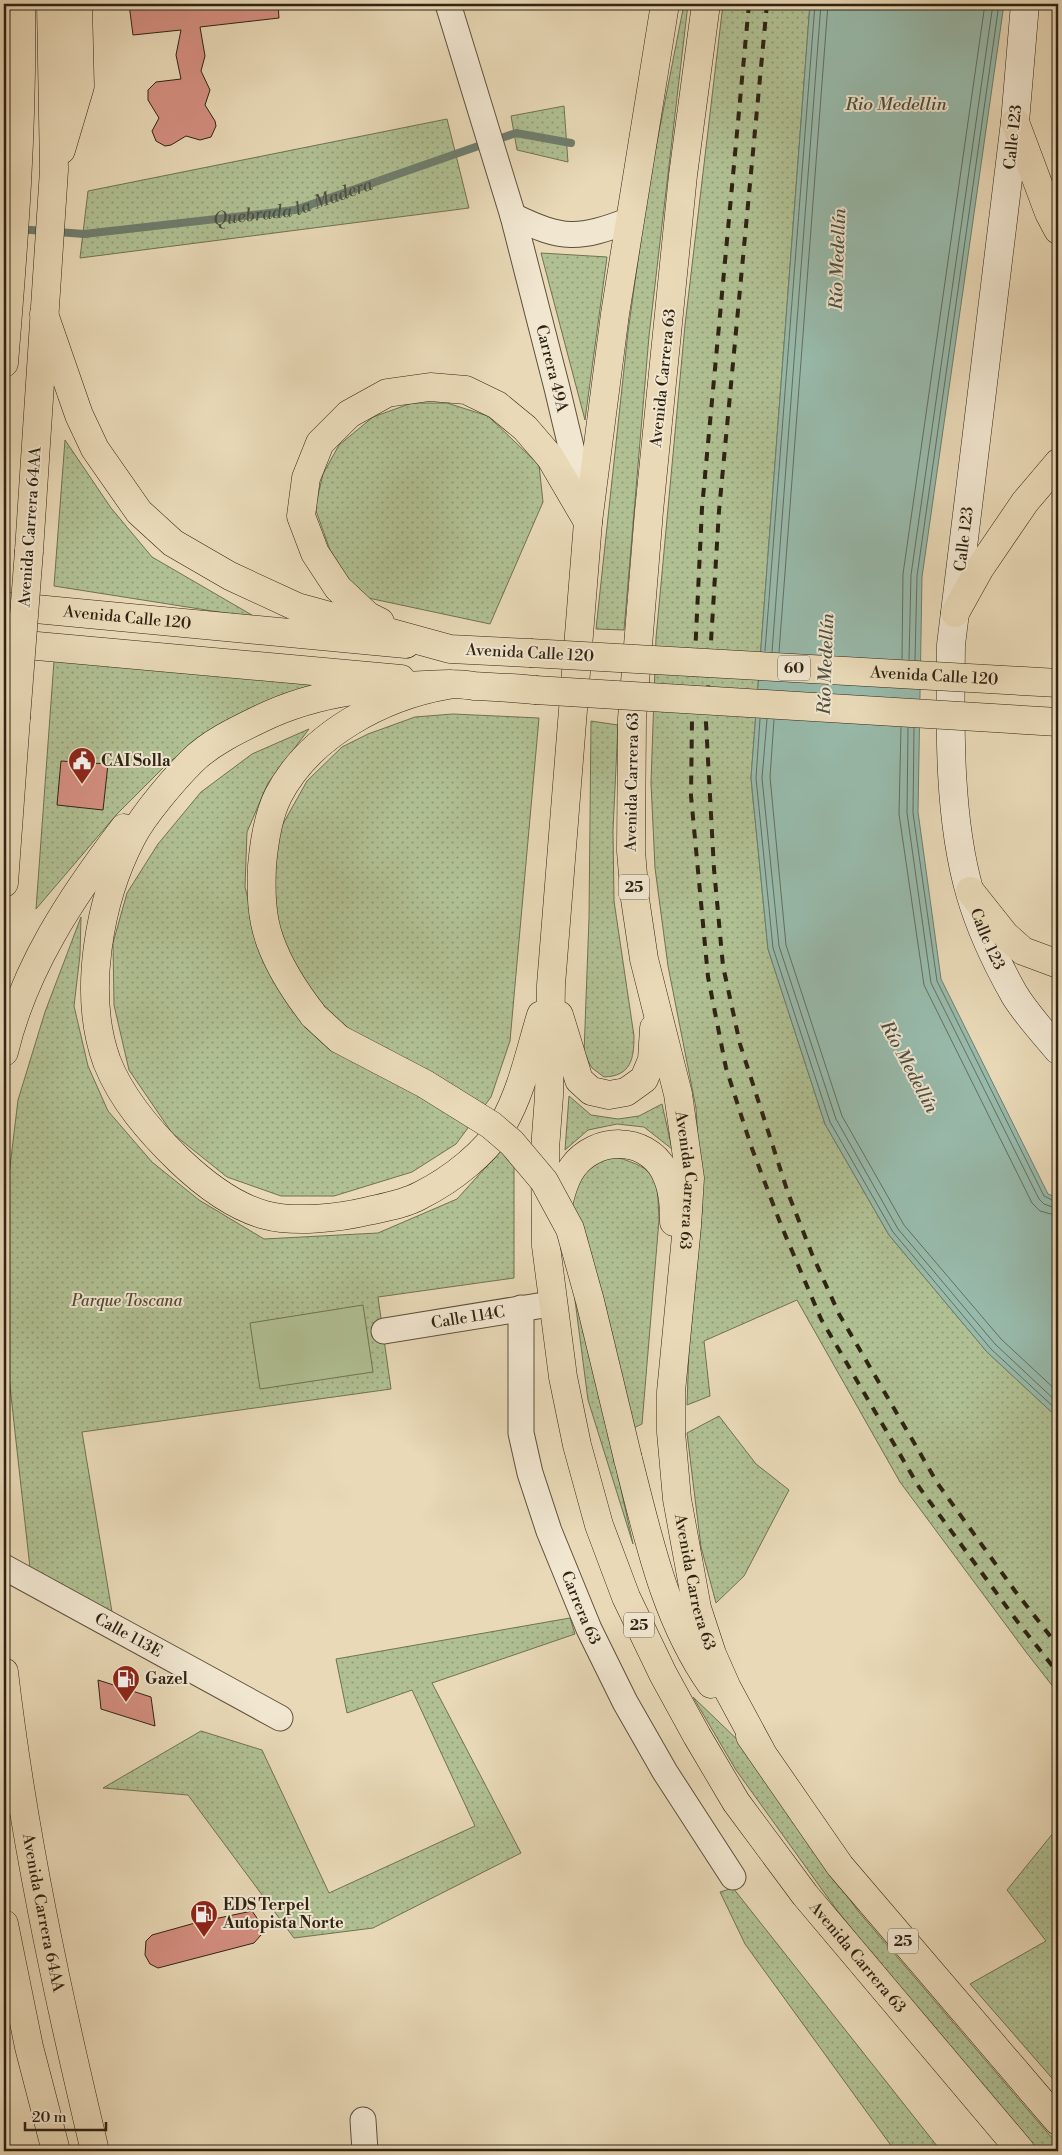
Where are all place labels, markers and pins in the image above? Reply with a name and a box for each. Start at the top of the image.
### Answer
public building icon: CAI Solla [67,746,97,785]
place label: CAI Solla [101,751,171,771]
fuel station icon: Gazel [111,1664,141,1703]
place label: Gazel [145,1669,189,1689]
place label: EDS Terpel Autopista Norte [222,1895,344,1933]
fuel station icon: EDS Terpel Autopista Norte [189,1899,219,1938]

